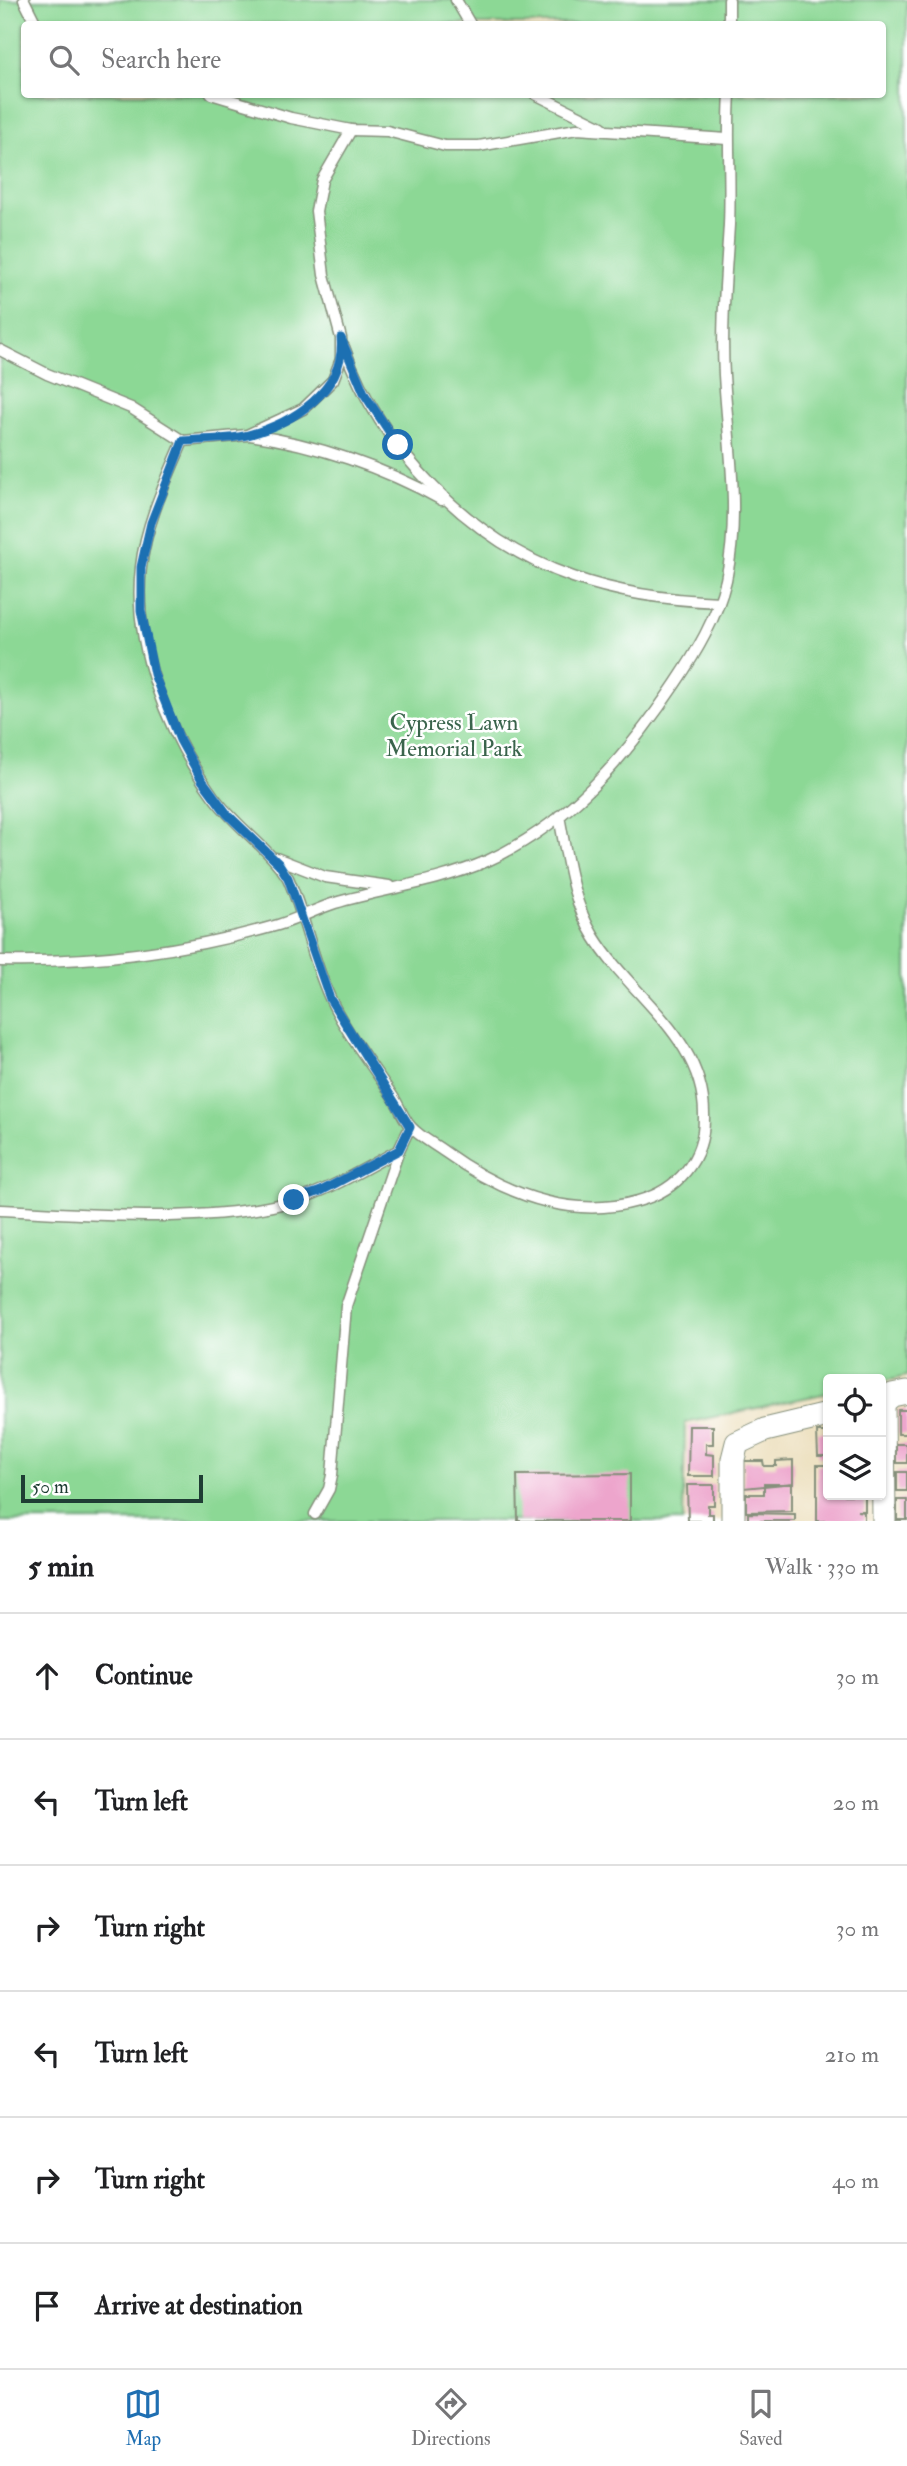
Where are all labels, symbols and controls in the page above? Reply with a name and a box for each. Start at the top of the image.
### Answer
search box [21,21,886,98]
icon: search [45,41,83,79]
text: Search here [101,44,221,76]
route start [382,429,413,460]
park label: Cypress Lawn Memorial Park [385,708,523,763]
route end [278,1184,309,1215]
map controls [823,1374,886,1500]
button: locate [823,1374,886,1437]
button: layers [823,1437,886,1500]
scale bar [21,1472,203,1504]
text: 50 m [32,1475,69,1499]
text: 5 min [28,1548,94,1585]
text: Walk · 330 m [765,1552,879,1581]
icon: ahead [28,1657,66,1695]
text: Continue [95,1660,193,1692]
text: 30 m [836,1662,879,1691]
icon: left [28,1783,66,1821]
text: Turn left [95,1786,188,1818]
text: 20 m [833,1788,879,1817]
icon: right [28,1909,66,1947]
text: Turn right [95,1912,205,1944]
text: 30 m [836,1914,879,1943]
icon: left [28,2035,66,2073]
text: Turn left [95,2038,188,2070]
text: 210 m [825,2040,879,2069]
icon: right [28,2161,66,2199]
text: Turn right [95,2164,205,2196]
text: 40 m [832,2166,879,2195]
icon: arrive [28,2287,66,2325]
text: Arrive at destination [95,2290,303,2322]
tab: Map [124,2385,162,2451]
tab: Directions [411,2385,491,2451]
tab: Saved [739,2385,783,2451]

